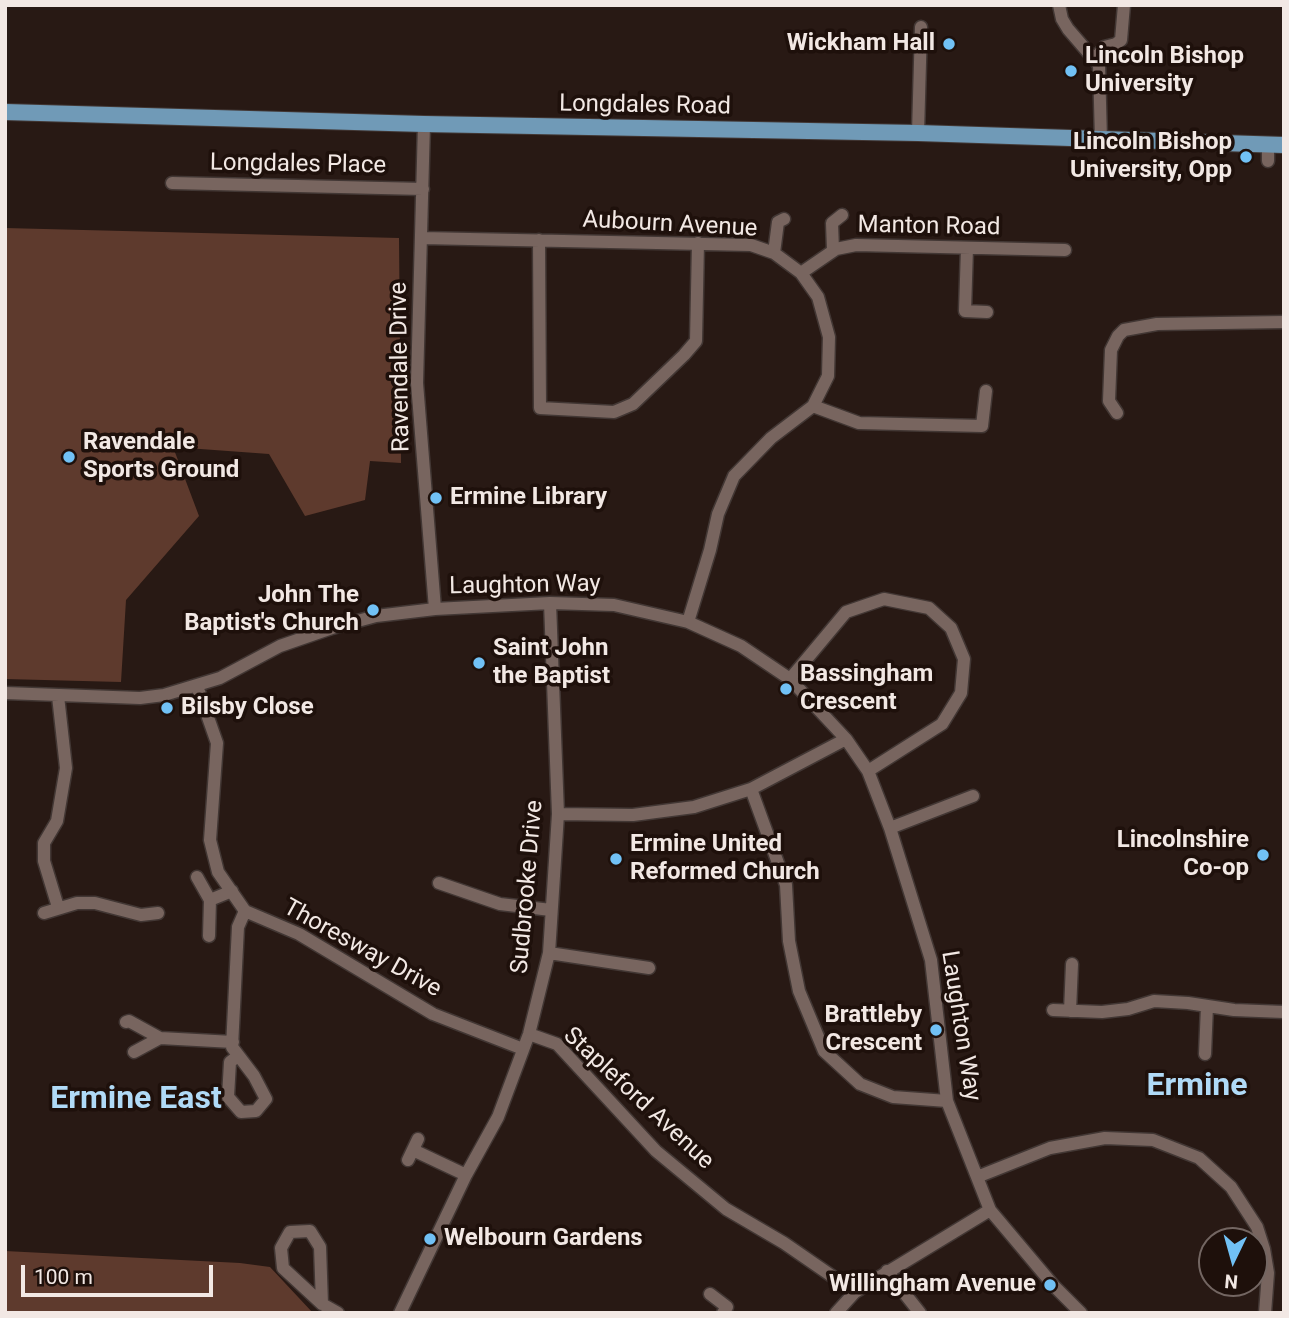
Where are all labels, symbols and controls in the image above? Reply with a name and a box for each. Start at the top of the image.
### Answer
place label: Wickham Hall [787,30,935,58]
marker: Wickham Hall [941,36,957,52]
place label: Lincoln Bishop University [1085,43,1244,99]
marker: Lincoln Bishop University [1063,63,1079,79]
street label: Longdales Road [559,90,731,122]
place label: Lincoln Bishop University, Opp [1070,129,1232,185]
street label: Longdales Place [210,149,386,181]
marker: Lincoln Bishop University, Opp [1238,149,1254,165]
street label: Aubourn Avenue [582,206,758,244]
street label: Manton Road [857,211,1001,243]
street label: Ravendale Drive [385,282,417,452]
place label: Ravendale Sports Ground [83,429,239,485]
marker: Ravendale Sports Ground [61,449,77,465]
place label: Ermine Library [450,484,607,512]
marker: Ermine Library [428,490,444,506]
street label: Laughton Way [449,570,601,602]
place label: John The Baptist's Church [184,582,359,638]
marker: John The Baptist's Church [365,602,381,618]
place label: Saint John the Baptist [493,635,610,691]
marker: Saint John the Baptist [471,655,487,671]
place label: Bassingham Crescent [800,661,933,717]
marker: Bassingham Crescent [778,681,794,697]
place label: Bilsby Close [181,694,314,722]
marker: Bilsby Close [159,700,175,716]
street label: Sudbrooke Drive [506,799,550,975]
place label: Lincolnshire Co-op [1117,827,1249,883]
place label: Ermine United Reformed Church [630,831,820,887]
marker: Lincolnshire Co-op [1255,847,1271,863]
marker: Ermine United Reformed Church [608,851,624,867]
street label: Thoresway Drive [278,894,446,1004]
street label: Laughton Way [934,949,986,1103]
place label: Brattleby Crescent [824,1002,922,1058]
street label: Stapleford Avenue [557,1022,719,1176]
marker: Brattleby Crescent [928,1022,944,1038]
district label: Ermine [1146,1068,1248,1106]
district label: Ermine East [50,1081,222,1119]
place label: Welbourn Gardens [444,1225,643,1253]
north arrow [1198,1227,1268,1297]
marker: Welbourn Gardens [422,1231,438,1247]
scale bar [24,1252,217,1296]
text: 100 m [34,1265,93,1289]
text: N [1224,1269,1239,1293]
place label: Willingham Avenue [829,1271,1036,1299]
marker: Willingham Avenue [1042,1277,1058,1293]

